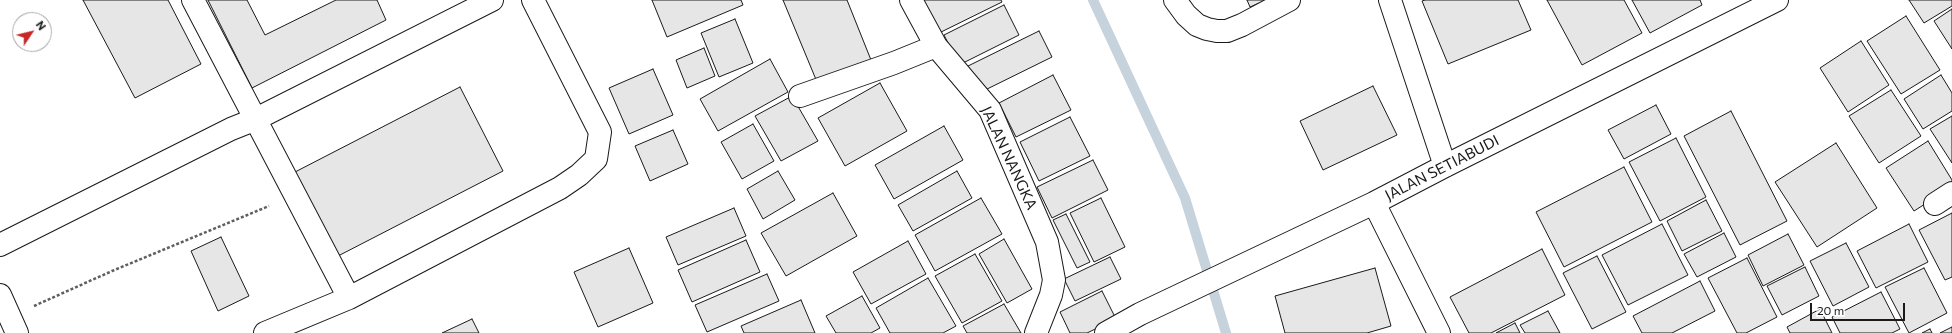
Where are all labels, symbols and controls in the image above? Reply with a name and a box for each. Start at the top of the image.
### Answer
north arrow [12,12,52,52]
text: N [34,18,49,33]
street label: JALAN NANGKA [977,103,1041,213]
street label: JALAN SETIABUDI [1382,131,1502,205]
scale bar [1812,295,1907,321]
text: 20 m [1817,303,1844,317]

